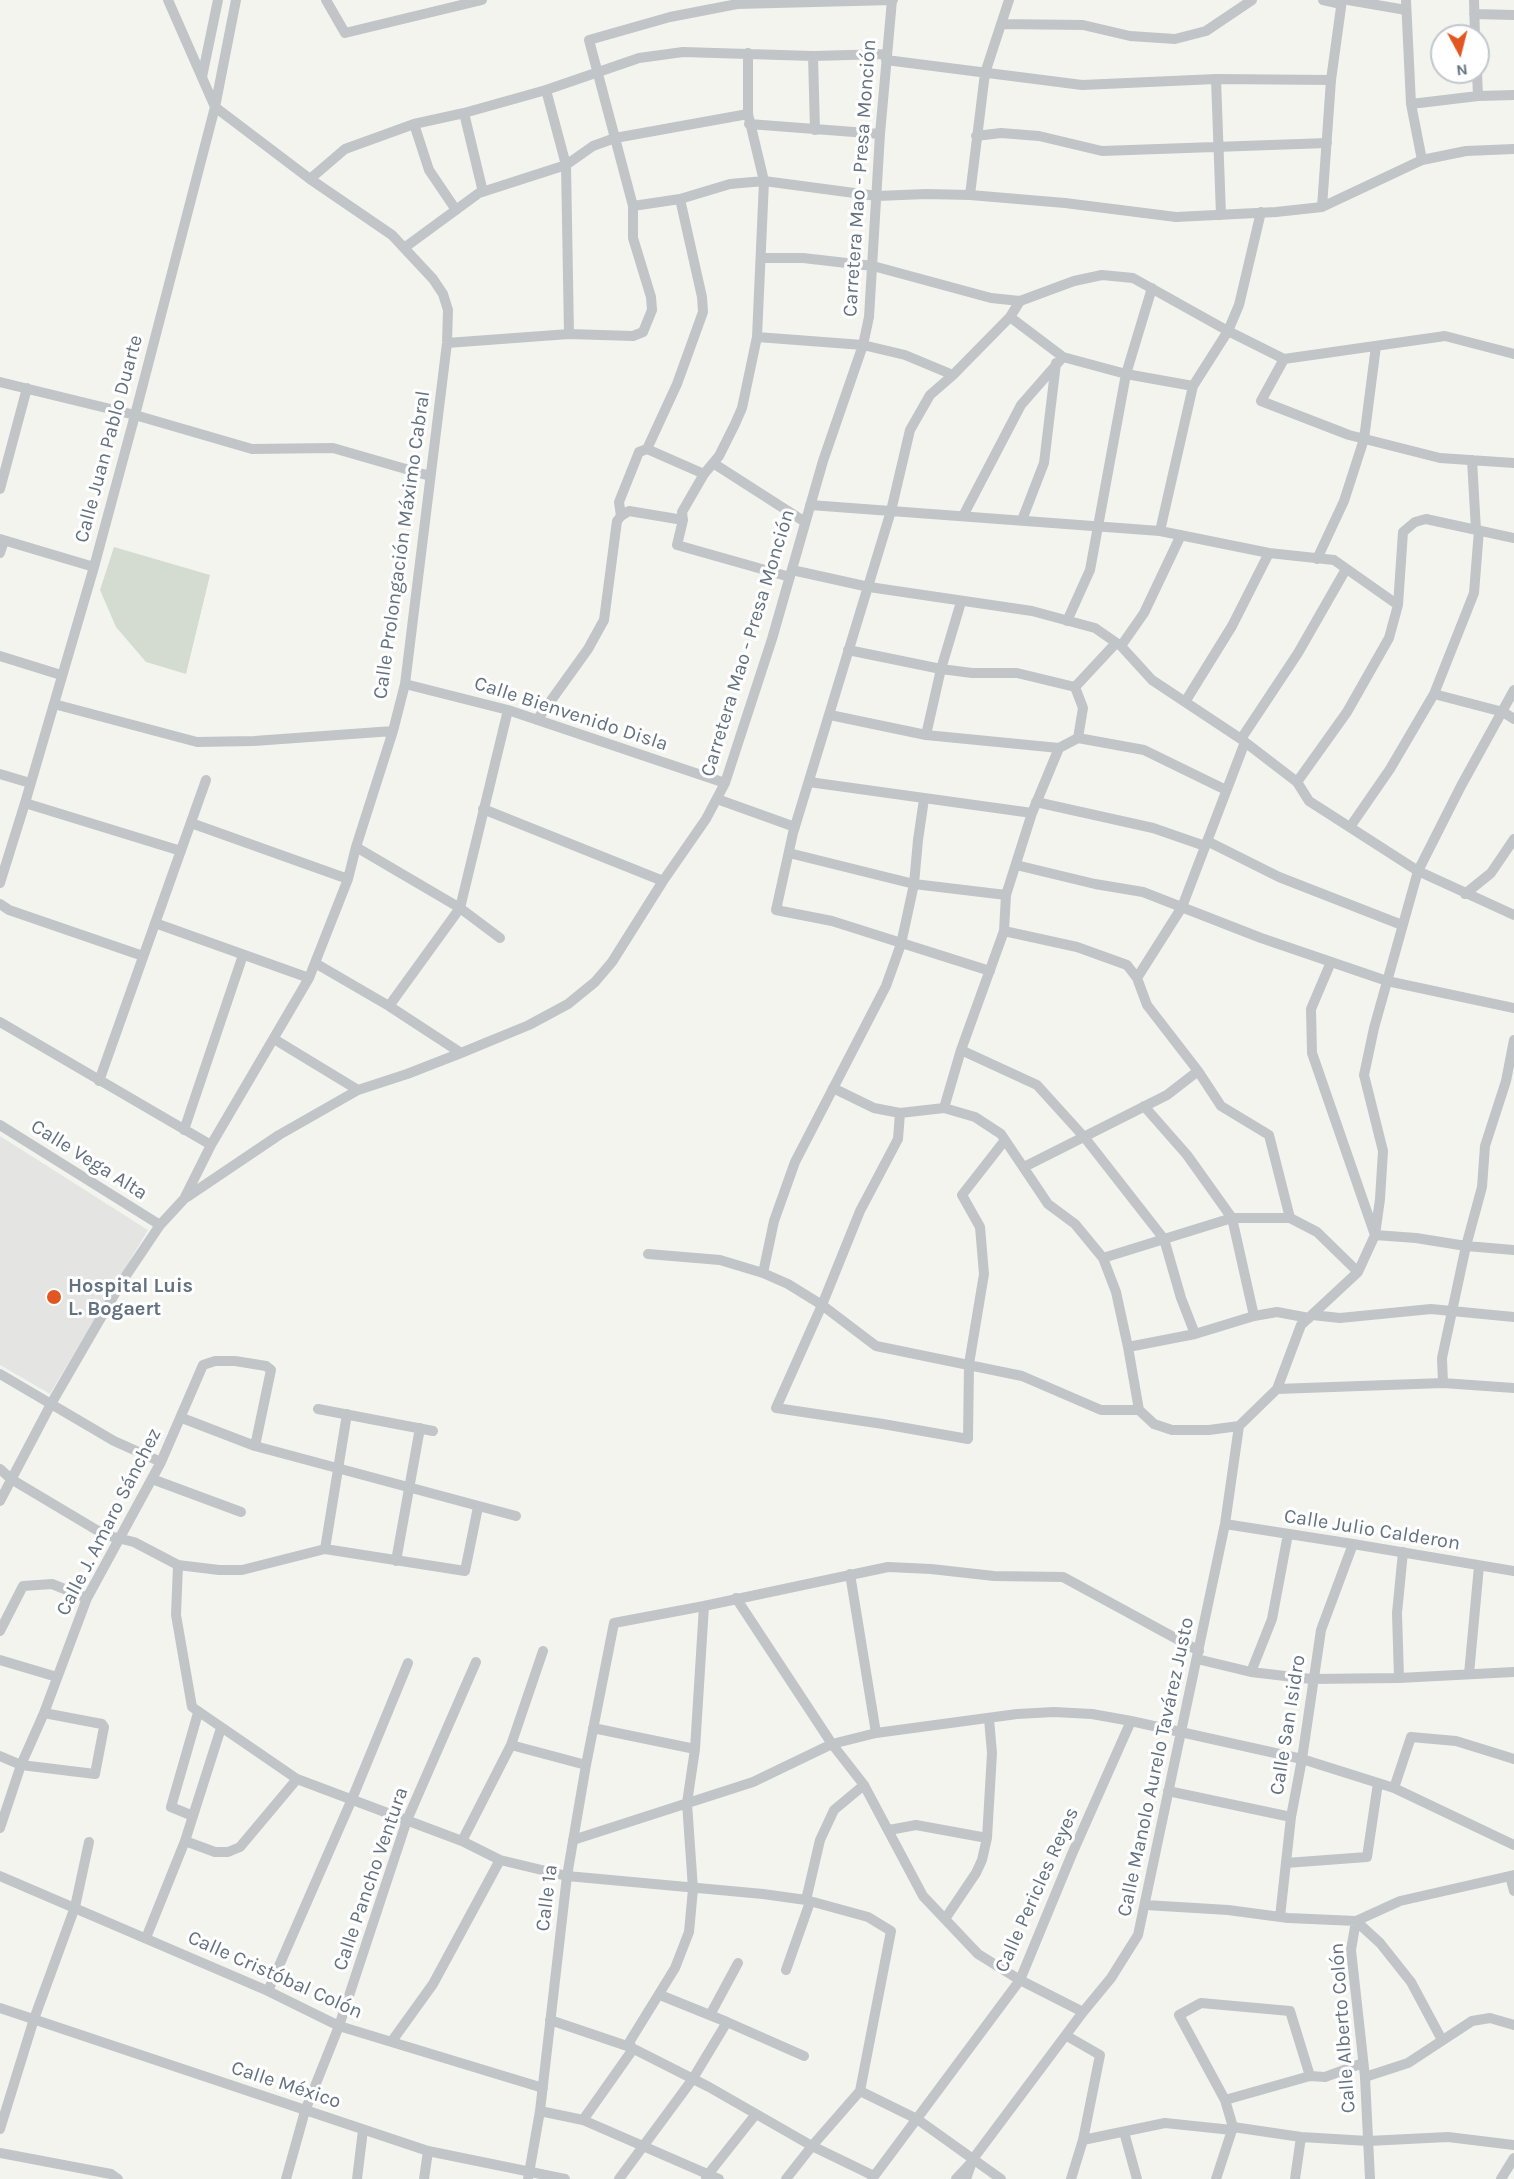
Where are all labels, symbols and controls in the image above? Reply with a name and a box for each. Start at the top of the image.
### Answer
north arrow [1430,24,1490,84]
street label: Carretera Mao - Presa Monción [838,38,882,318]
text: N [1455,60,1469,81]
street label: Calle Juan Pablo Duarte [70,333,148,545]
street label: Calle Prolongación Máximo Cabral [368,389,436,701]
street label: Carretera Mao - Presa Monción [696,506,800,780]
street label: Calle Bienvenido Disla [471,671,671,757]
street label: Calle Vega Alta [26,1115,152,1205]
place label: Hospital Luis L. Bogaert [68,1274,193,1321]
marker: Hospital Luis L. Bogaert [45,1288,63,1306]
street label: Calle J. Amaro Sánchez [51,1424,167,1620]
street label: Calle Julio Calderon [1282,1504,1462,1556]
street label: Calle Manolo Aurelo Tavárez Justo [1113,1615,1199,1919]
street label: Calle San Isidro [1265,1653,1311,1797]
street label: Calle Pancho Ventura [328,1784,414,1974]
street label: Calle Pericles Reyes [990,1804,1084,1976]
street label: Calle 1ª [531,1863,563,1933]
street label: Calle Cristóbal Colón [184,1926,366,2024]
street label: Calle Alberto Colón [1325,1942,1361,2114]
street label: Calle México [228,2056,344,2114]

